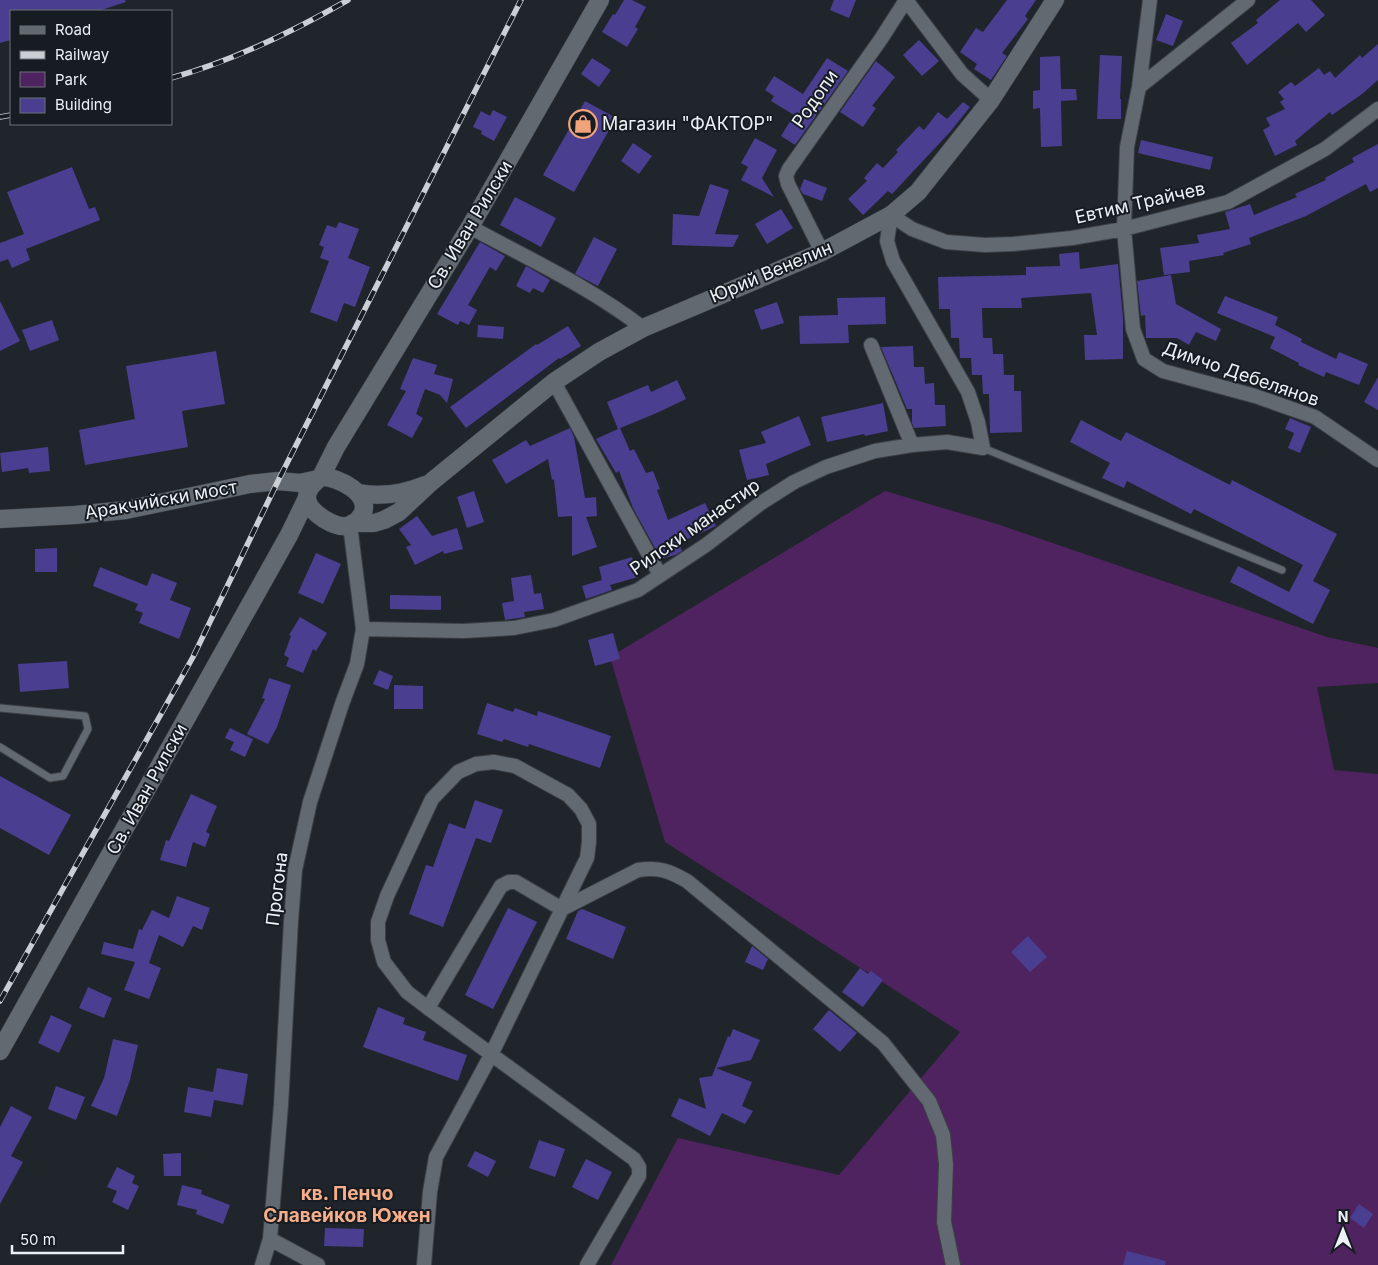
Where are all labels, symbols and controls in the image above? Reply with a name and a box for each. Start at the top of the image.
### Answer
legend [10,10,172,125]
text: Road [55,20,91,39]
text: Railway [55,45,110,64]
street label: Родопи [787,66,842,132]
text: Park [55,70,88,89]
text: Building [55,95,112,114]
shop icon: Магазин "ФАКТОР" [568,109,598,139]
place label: Магазин "ФАКТОР" [602,113,773,134]
street label: Св. Иван Рилски [423,157,516,293]
street label: Евтим Трайчев [1073,177,1207,228]
street label: Юрий Венелин [707,236,835,307]
street label: Димчо Дебелянов [1160,337,1322,410]
street label: Рилски манастир [626,474,764,579]
street label: Аракчийски мост [83,476,239,523]
street label: Св. Иван Рилски [102,720,191,858]
street label: Прогона [262,851,291,927]
district label: кв. Пенчо Славейков Южен [263,1182,431,1227]
north arrow [1318,1205,1368,1255]
text: N [1338,1208,1348,1225]
scale bar [12,1222,124,1254]
text: 50 m [20,1230,56,1249]

